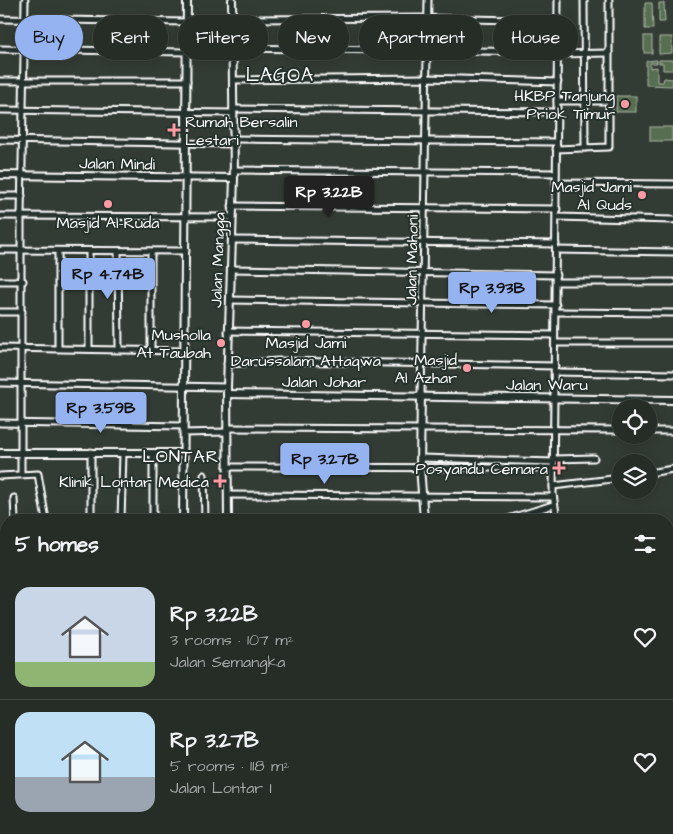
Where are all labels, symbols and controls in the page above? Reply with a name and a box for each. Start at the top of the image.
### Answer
chip: Buy [15,15,83,60]
chip: Rent [93,15,168,60]
chip: Filters [178,15,268,60]
chip: New [278,15,349,60]
chip: Apartment [359,15,483,60]
chip: House [493,15,578,60]
district label: LAGOA [246,62,314,89]
place label: HKBP Tanjung Priok Timur [514,85,615,125]
marker: HKBP Tanjung Priok Timur [619,98,631,110]
place label: Rumah Bersalin Lestari [185,111,297,151]
marker: Rumah Bersalin Lestari [167,123,181,137]
street label: Jalan Mindi [79,152,156,176]
pin: Rp 3.22B [277,176,381,218]
place label: Masjid Jami Al Quds [551,176,633,216]
text: Rp 3.22B [296,181,362,203]
marker: Masjid Jami Al Quds [636,189,648,201]
marker: Masjid Al-Ruda [102,198,114,210]
place label: Masjid Al-Ruda [57,212,159,234]
street label: Jalan Mangga [205,212,232,308]
street label: Jalan Mahoni [400,214,424,305]
pin: Rp 4.74B [56,258,160,300]
text: Rp 4.74B [72,263,144,285]
pin: Rp 3.93B [440,272,544,314]
text: Rp 3.93B [459,277,525,299]
marker: Masjid Jami Darussalam Attaqwa [300,318,312,330]
place label: Musholla At Taubah [137,324,211,364]
place label: Masjid Jami Darussalam Attaqwa [231,332,381,372]
marker: Musholla At Taubah [215,337,227,349]
place label: Masjid Al Azhar [395,349,457,389]
marker: Masjid Al Azhar [461,362,473,374]
street label: Jalan Johar [282,371,366,393]
street label: Jalan Waru [506,374,588,396]
pin: Rp 3.59B [49,392,153,434]
text: Rp 3.59B [67,397,135,419]
map controls [612,399,657,499]
button: locate [612,399,657,444]
pin: Rp 3.27B [273,442,377,485]
district label: LONTAR [142,444,220,469]
text: Rp 3.27B [291,448,359,470]
button: layers [612,454,657,499]
place label: Posyandu Cemara [416,458,548,481]
marker: Posyandu Cemara [552,461,566,475]
place label: Klinik Lontar Medica [59,471,209,493]
marker: Klinik Lontar Medica [213,474,227,488]
text: 5 homes [15,530,99,559]
icon: filters [631,530,659,558]
text: Rp 3.22B [170,600,258,629]
icon: home [55,607,115,667]
icon: heart [631,623,659,651]
text: 3 rooms · 107 m² [170,629,294,651]
text: Jalan Semangka [170,651,285,673]
text: Rp 3.27B [170,726,259,755]
icon: home [55,732,115,792]
icon: heart [631,748,659,776]
text: 5 rooms · 118 m² [170,755,289,777]
text: Jalan Lontar I [170,777,272,799]

